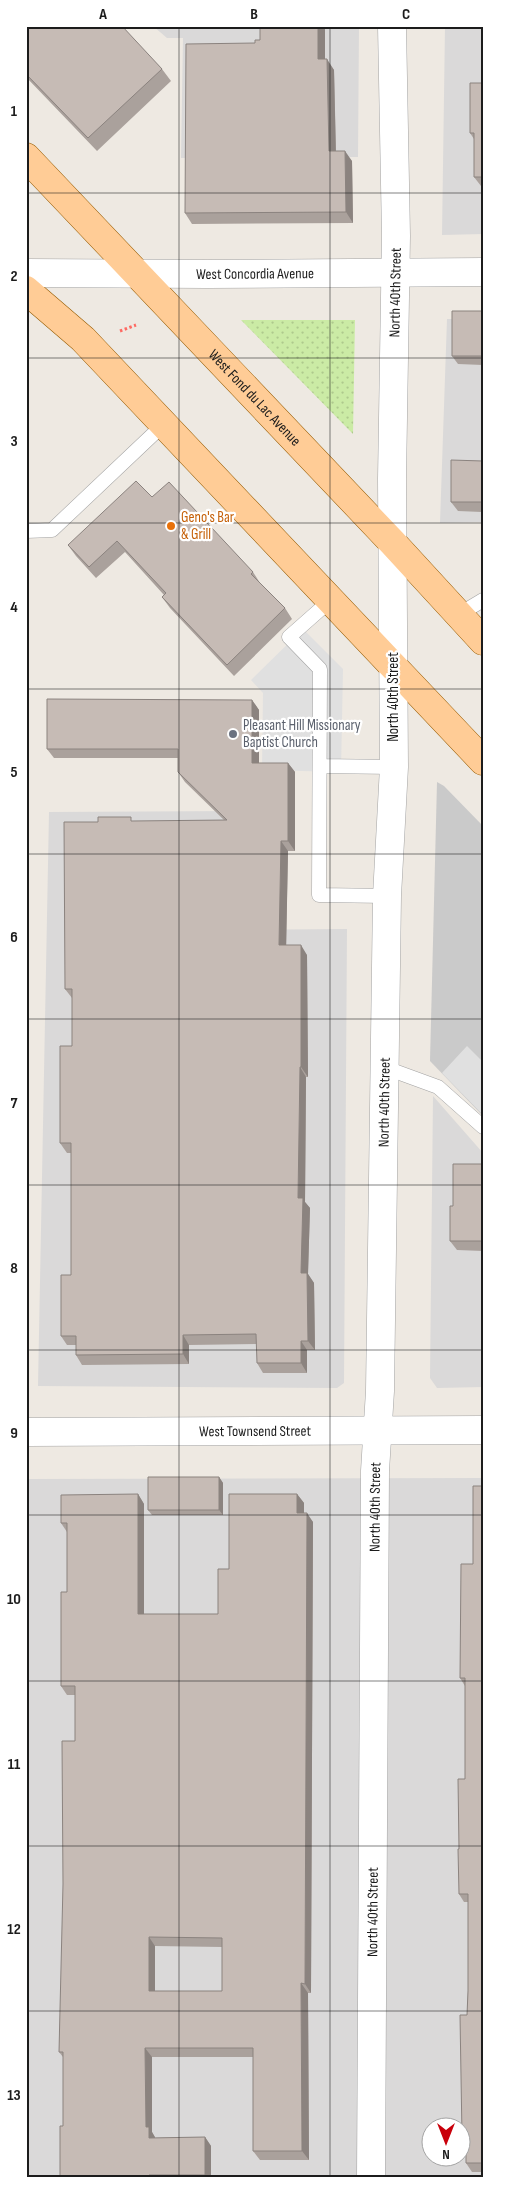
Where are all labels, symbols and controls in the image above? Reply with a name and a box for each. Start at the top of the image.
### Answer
text: A [98,5,107,24]
text: B [250,5,258,24]
text: C [402,5,410,24]
text: 1 [11,102,18,121]
street label: North 40th Street [385,247,405,338]
street label: West Concordia Avenue [196,264,314,284]
text: 2 [10,267,18,286]
street label: West Fond du Lac Avenue [204,345,305,450]
text: 3 [10,432,18,451]
place label: Geno's Bar & Grill [181,508,235,544]
marker: Geno's Bar & Grill [165,520,177,532]
text: 4 [10,598,18,617]
street label: North 40th Street [384,652,403,742]
place label: Pleasant Hill Missionary Baptist Church [243,716,361,752]
marker: Pleasant Hill Missionary Baptist Church [227,728,239,740]
text: 5 [10,763,18,782]
text: 6 [10,928,18,947]
street label: North 40th Street [374,1057,394,1147]
text: 7 [11,1094,18,1113]
text: 8 [10,1259,18,1278]
street label: West Townsend Street [199,1421,312,1441]
text: 9 [10,1424,18,1443]
street label: North 40th Street [365,1461,385,1552]
text: 10 [7,1590,21,1609]
text: 11 [8,1755,21,1774]
street label: North 40th Street [363,1867,382,1957]
text: 12 [7,1920,21,1939]
text: 13 [7,2086,21,2105]
north arrow [422,2116,472,2166]
text: N [442,2146,450,2163]

